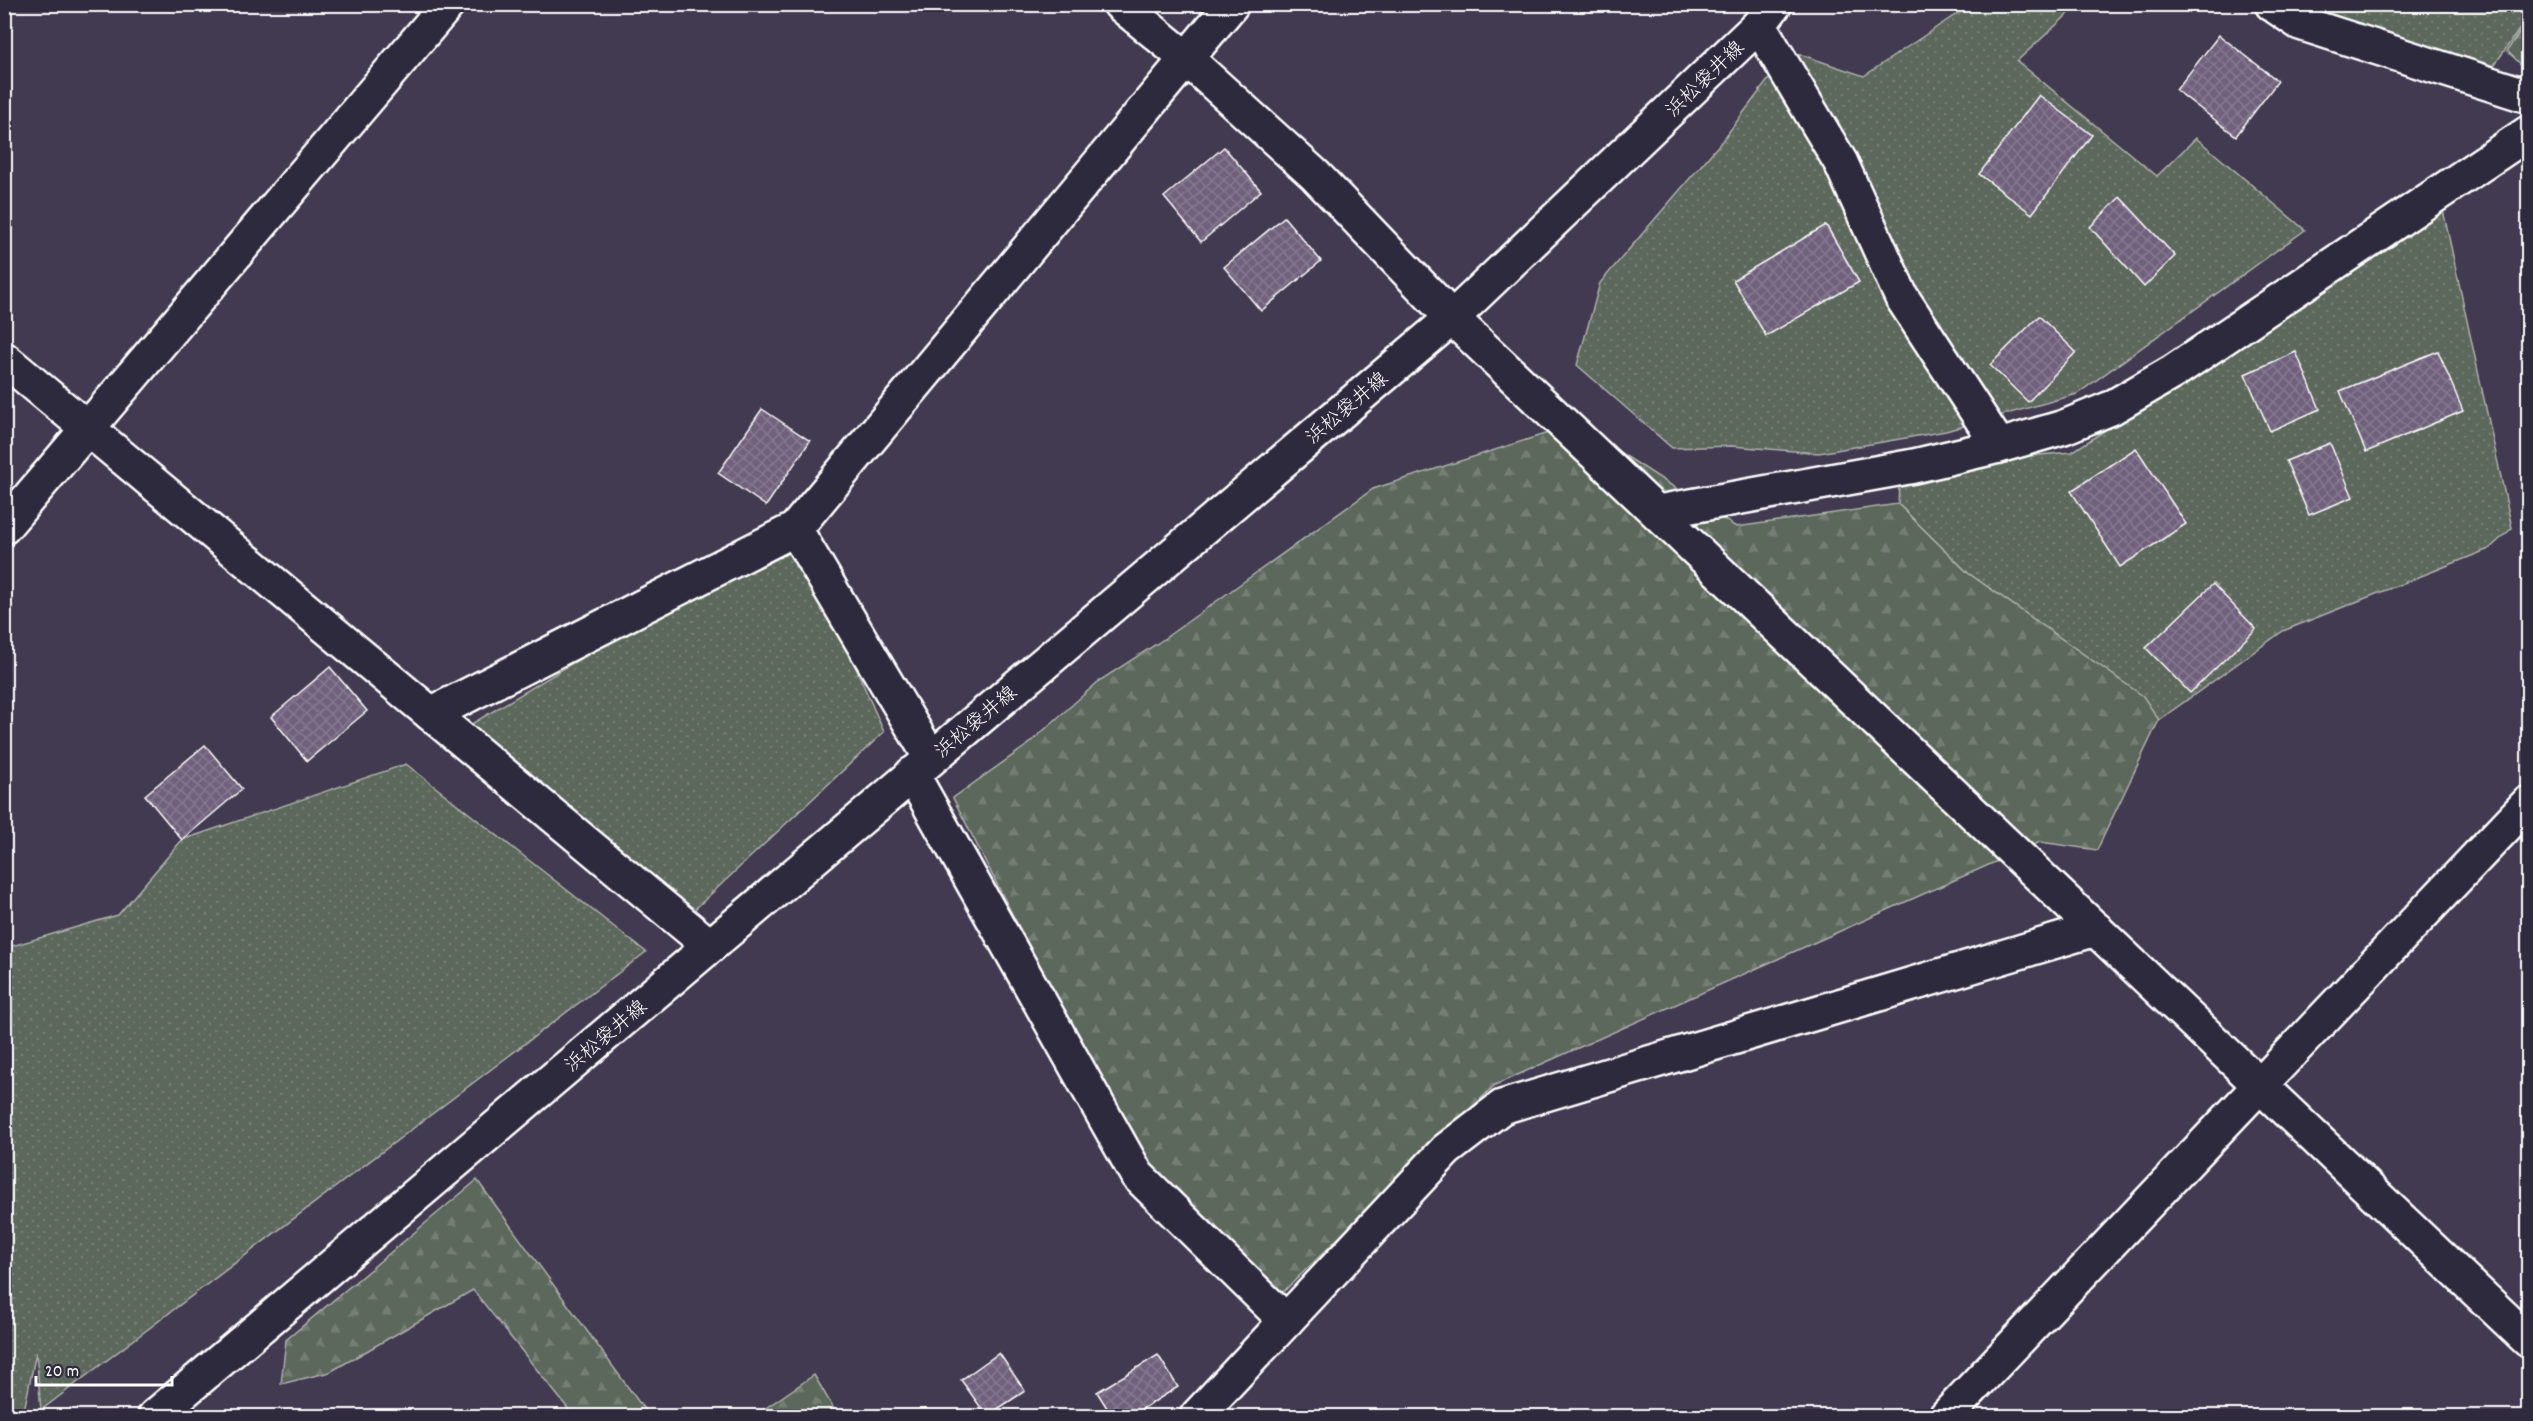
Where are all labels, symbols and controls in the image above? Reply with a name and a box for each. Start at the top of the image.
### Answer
street label: 浜松袋井線 [1660,35,1752,125]
street label: 浜松袋井線 [1301,366,1395,452]
street label: 浜松袋井線 [930,680,1024,766]
street label: 浜松袋井線 [560,994,654,1080]
scale bar [36,1349,172,1387]
text: 20 m [45,1360,79,1385]

